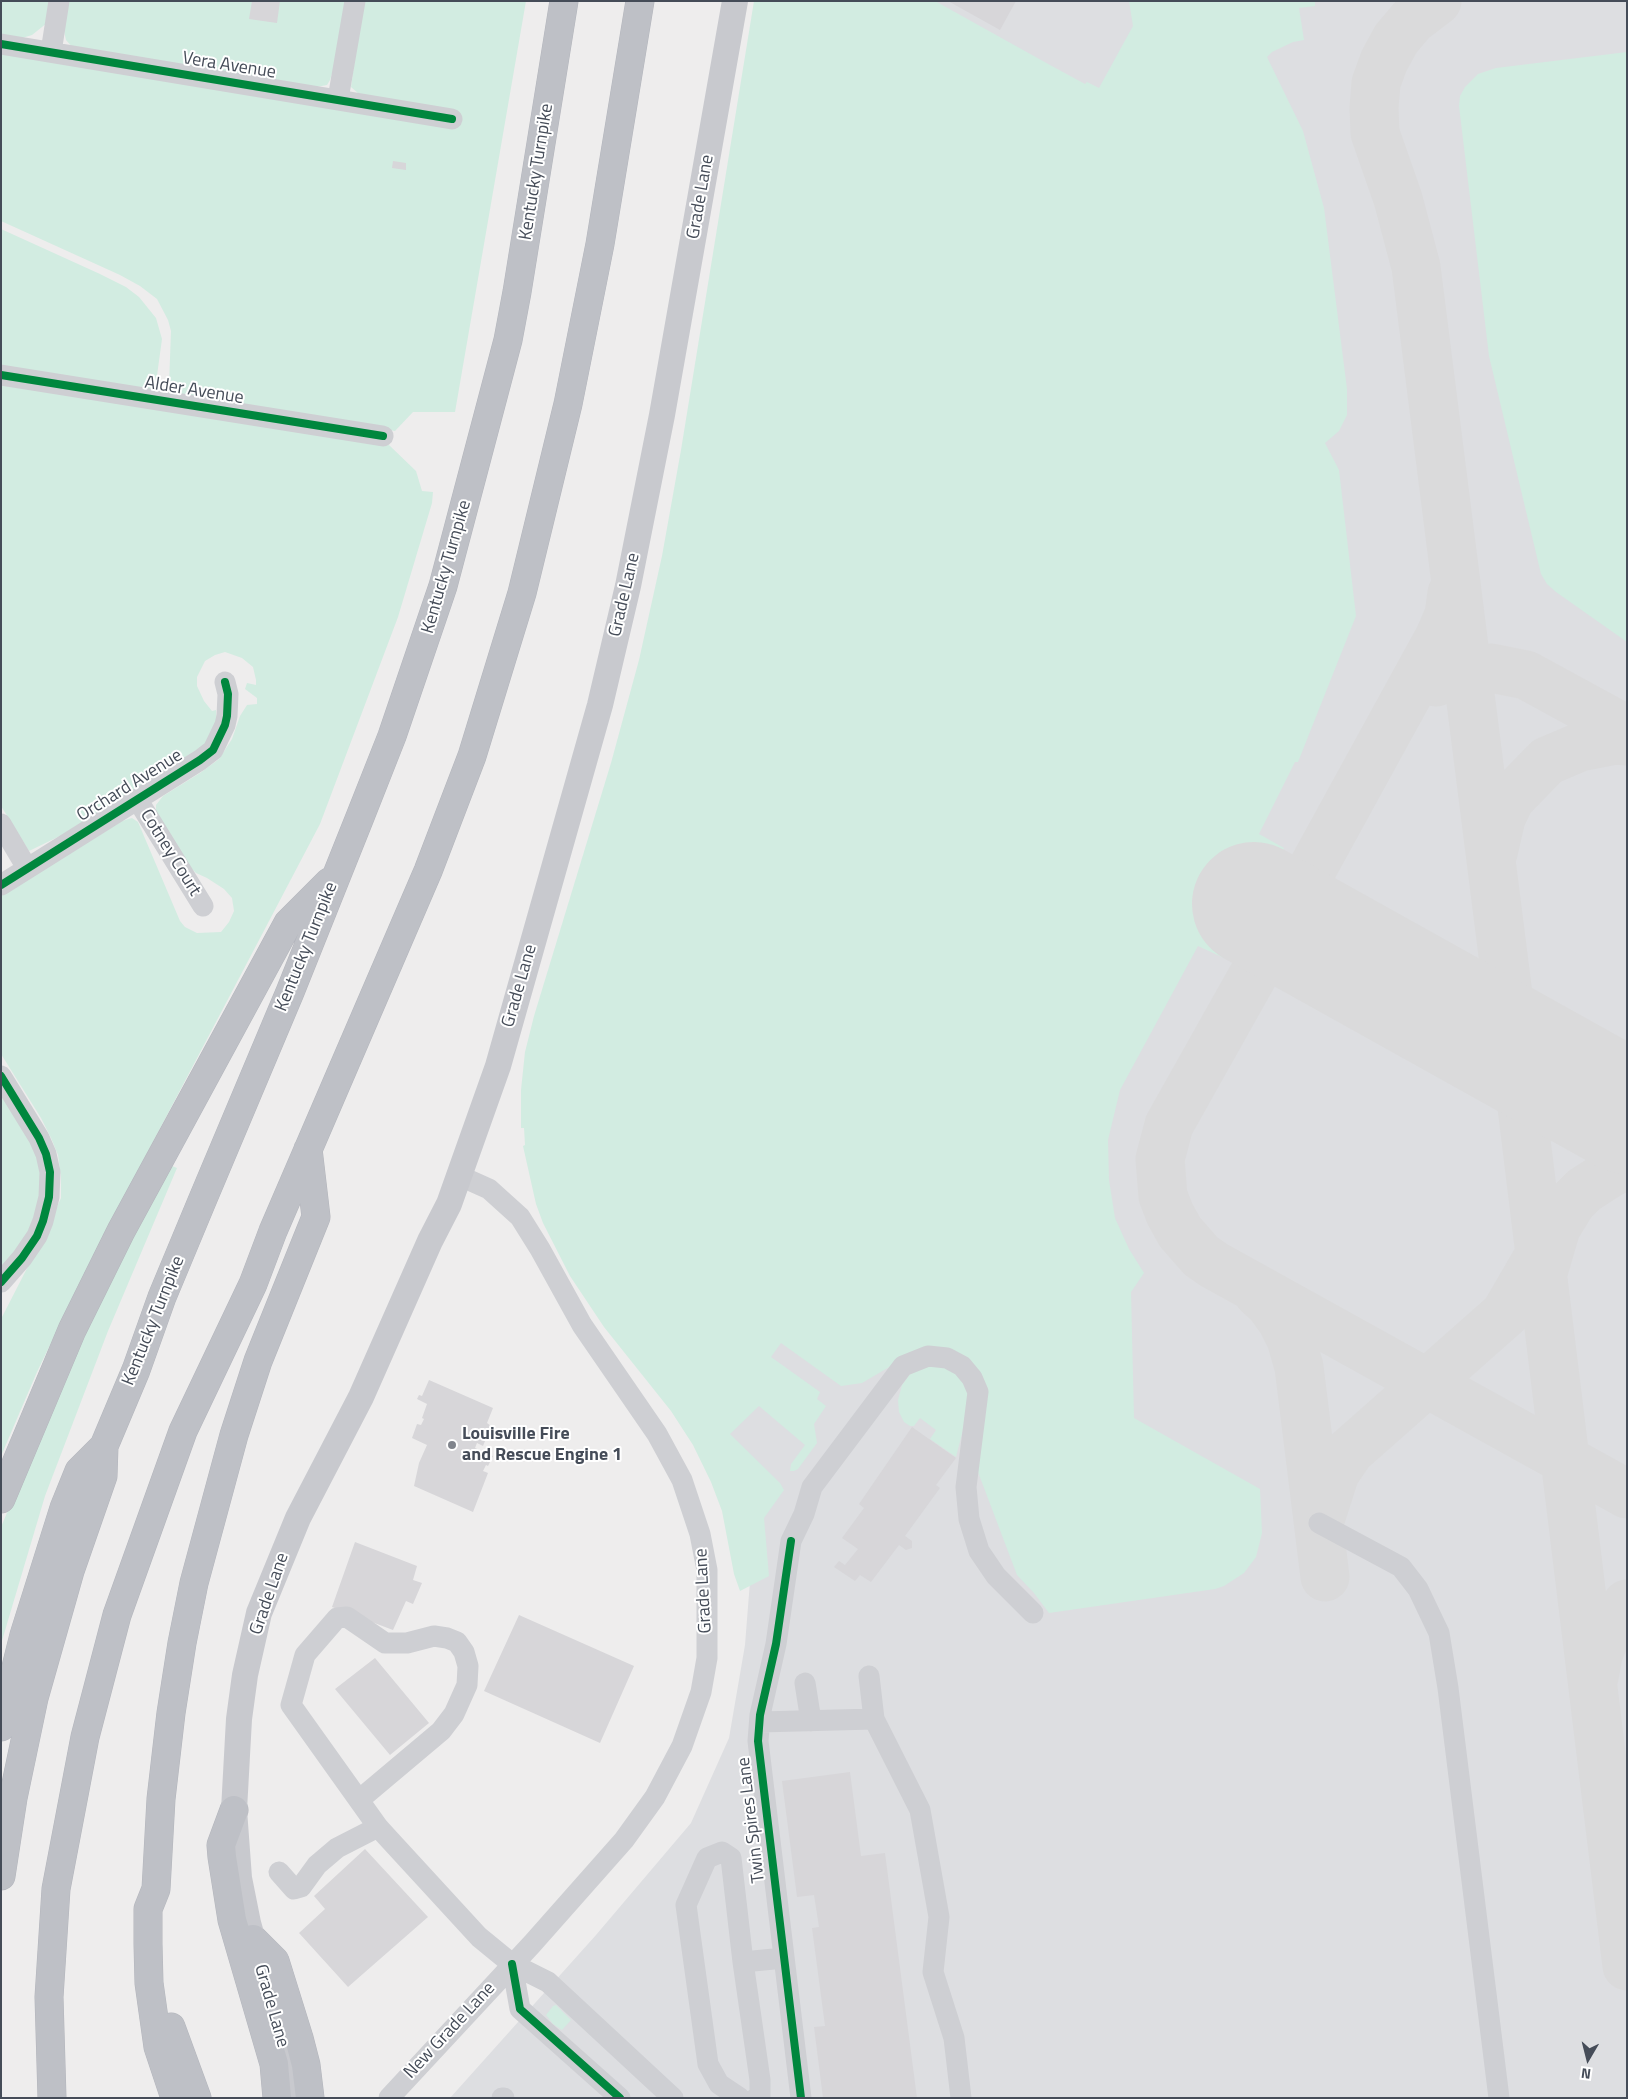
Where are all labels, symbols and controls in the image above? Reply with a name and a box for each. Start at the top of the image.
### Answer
street label: Vera Avenue [181,48,277,84]
street label: Kentucky Turnpike [516,102,558,242]
street label: Grade Lane [683,153,719,241]
street label: Alder Avenue [143,373,245,409]
street label: Kentucky Turnpike [418,498,476,636]
street label: Grade Lane [605,551,645,639]
street label: Orchard Avenue [73,745,187,827]
street label: Cotney Court [135,806,205,900]
street label: Kentucky Turnpike [271,879,343,1015]
street label: Grade Lane [498,942,542,1030]
street label: Kentucky Turnpike [118,1253,190,1389]
place label: Louisville Fire and Rescue Engine 1 [462,1424,622,1466]
marker: Louisville Fire and Rescue Engine 1 [446,1439,458,1451]
street label: Grade Lane [691,1548,717,1634]
street label: Grade Lane [246,1550,294,1638]
street label: Twin Spires Lane [734,1756,770,1884]
street label: Grade Lane [249,1962,293,2050]
street label: New Grade Lane [400,1978,500,2084]
north arrow [1563,2034,1613,2084]
text: N [1580,2063,1592,2085]

